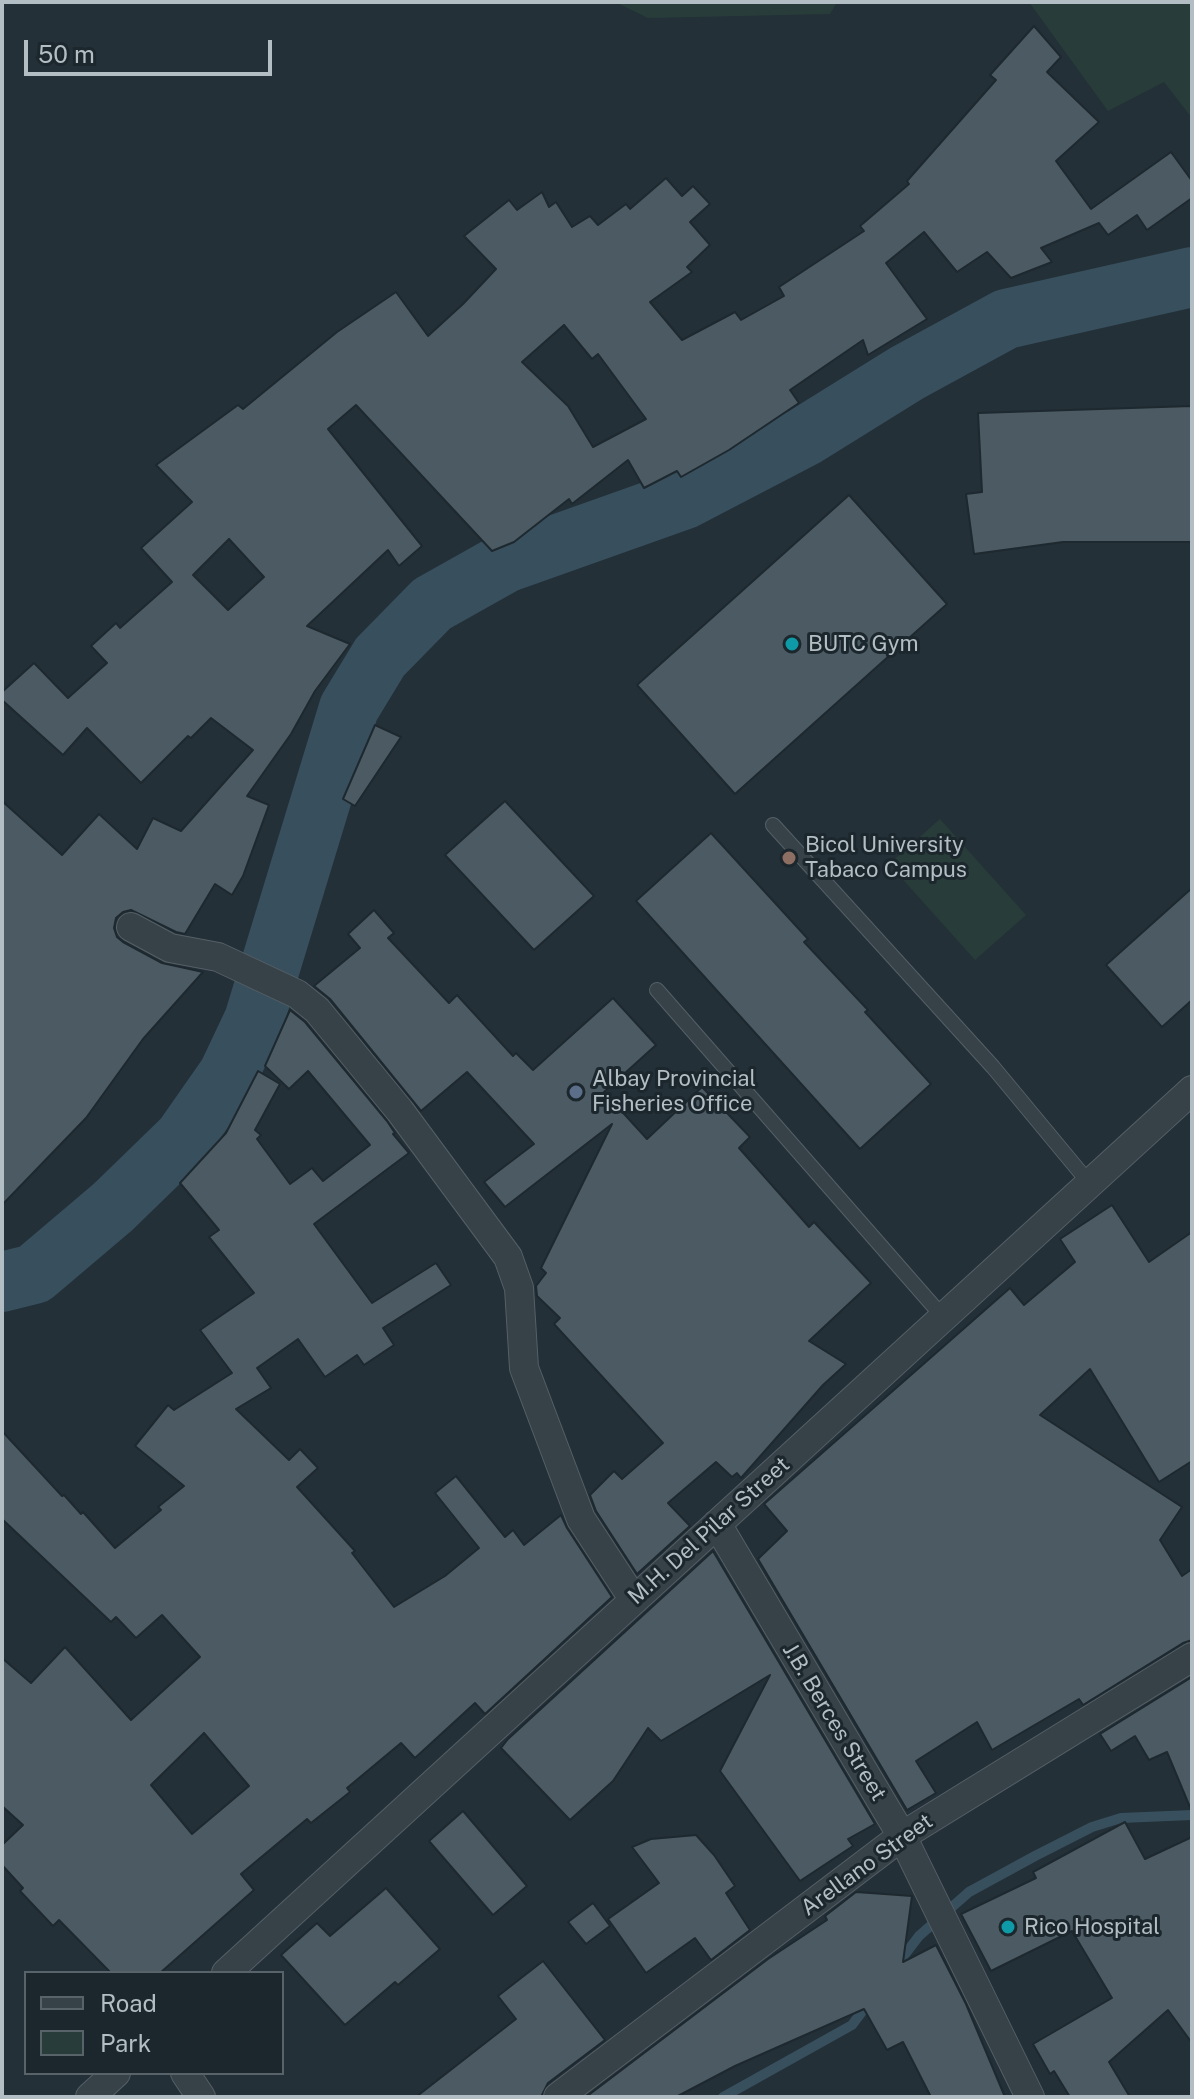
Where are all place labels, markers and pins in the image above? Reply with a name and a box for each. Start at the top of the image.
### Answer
place label: BUTC Gym [808,631,918,657]
marker: BUTC Gym [783,635,801,653]
place label: Bicol University Tabaco Campus [805,832,967,884]
marker: Bicol University Tabaco Campus [780,849,798,867]
place label: Albay Provincial Fisheries Office [592,1066,756,1118]
marker: Albay Provincial Fisheries Office [567,1083,585,1101]
place label: Rico Hospital [1024,1914,1160,1940]
marker: Rico Hospital [999,1918,1017,1936]

